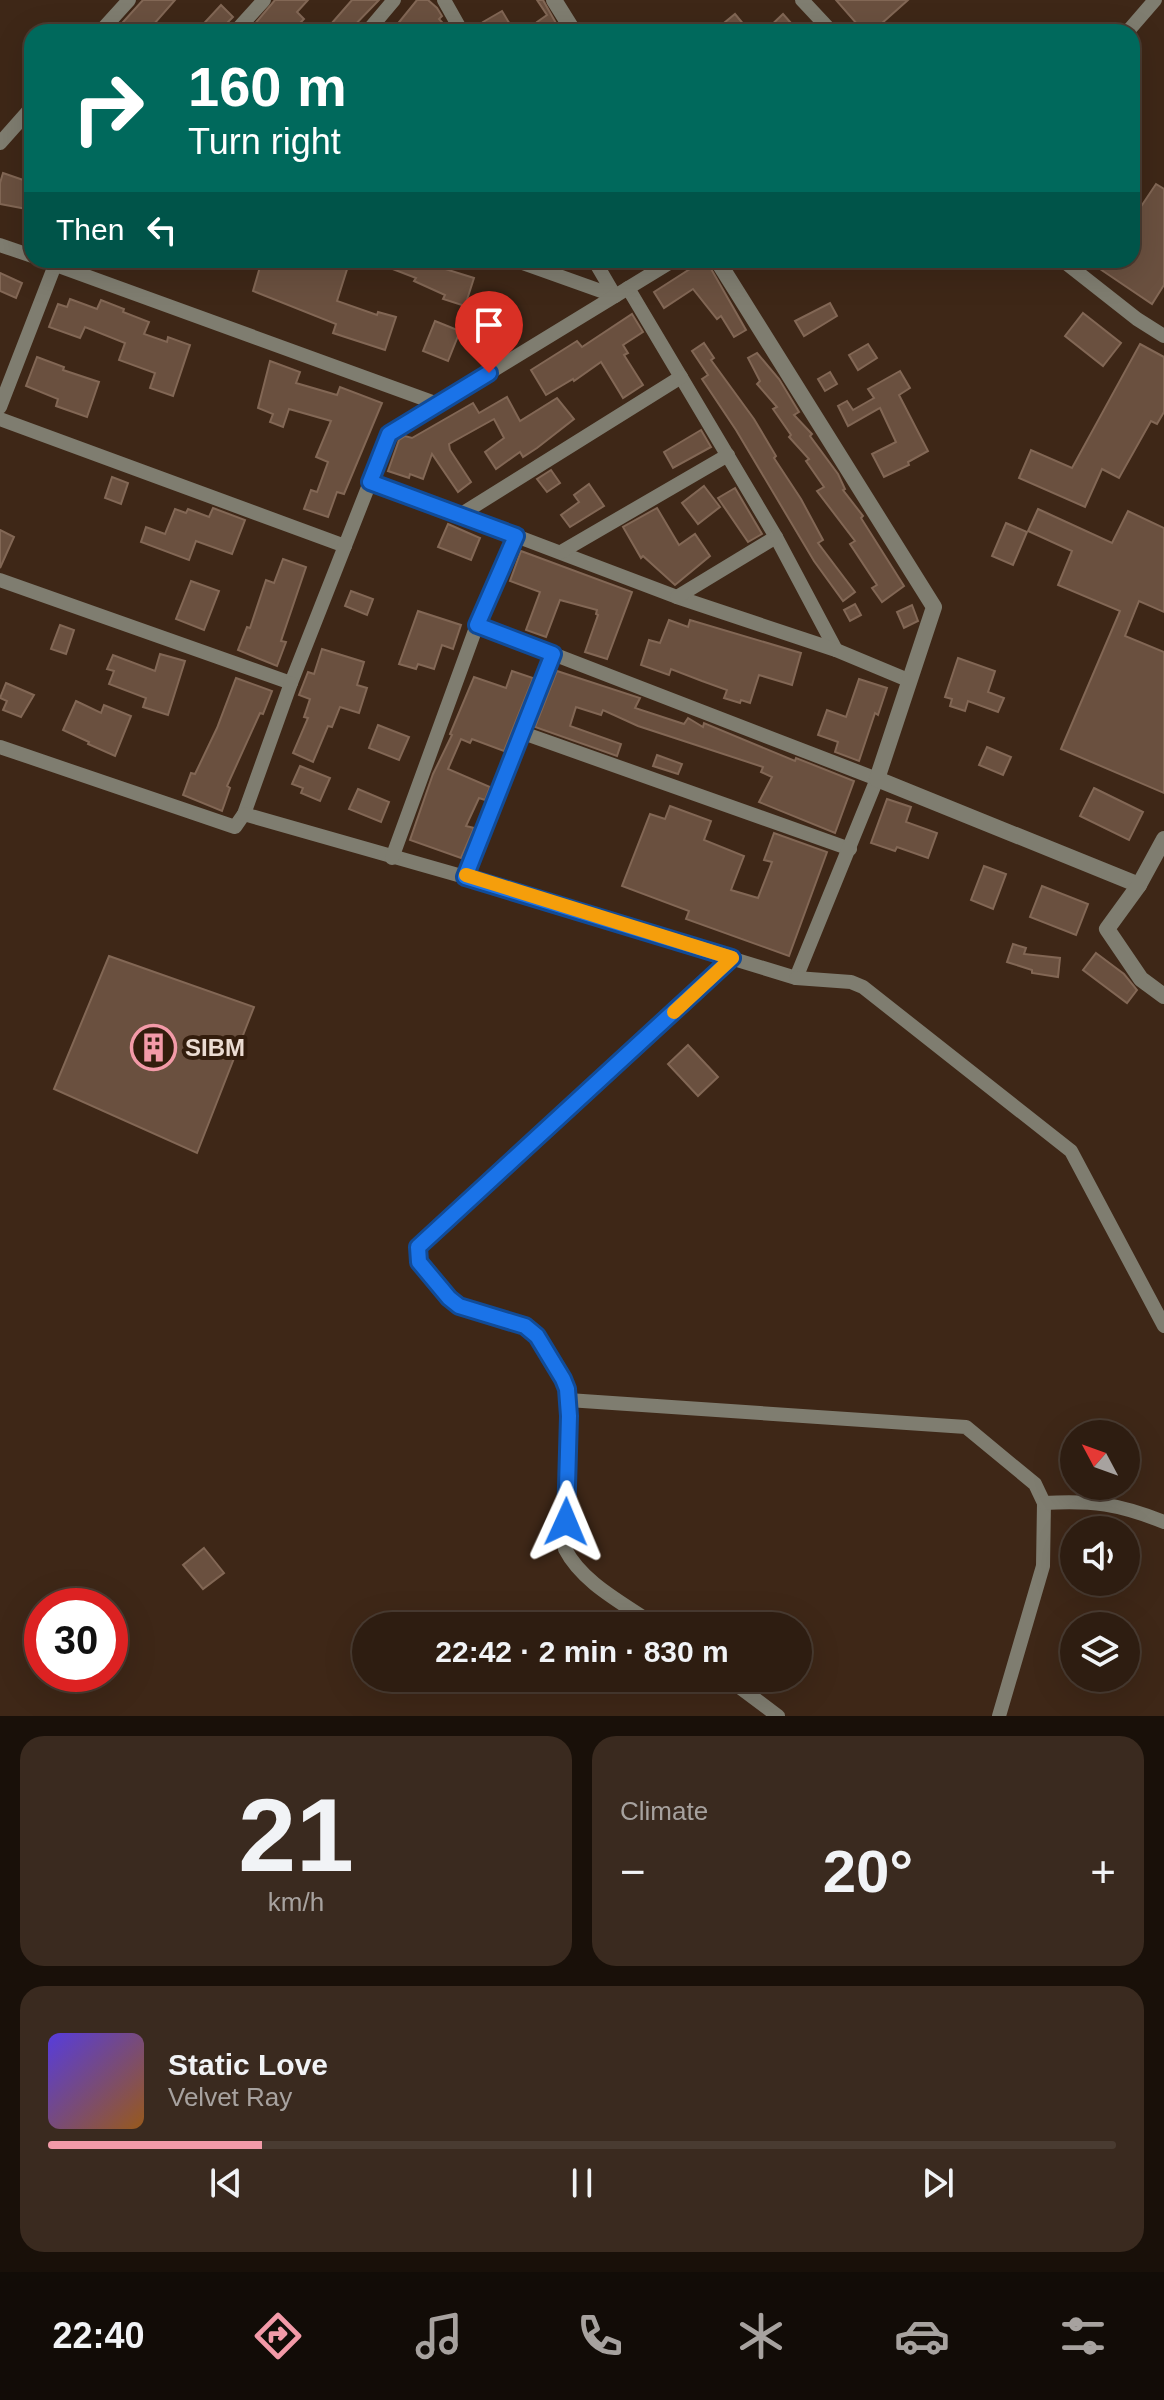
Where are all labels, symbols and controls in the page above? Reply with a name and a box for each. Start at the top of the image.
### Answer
text: 160 m [188,55,347,118]
icon: right [56,56,160,160]
text: Turn right [188,121,341,162]
icon: left [140,208,184,252]
text: Then [56,213,124,246]
pin [455,291,523,373]
icon: arrive [467,303,511,347]
building icon: SIBM [130,1024,178,1072]
place label: SIBM [185,1034,245,1061]
north arrow [1060,1420,1140,1500]
map controls [1060,1420,1140,1692]
position arrow [524,1480,608,1564]
button: sound [1060,1516,1140,1596]
speed limit sign: 30 [24,1588,128,1692]
button: layers [1060,1612,1140,1692]
text: 22:42 · 2 min · 830 m [435,1635,729,1668]
text: 21 [238,1777,354,1893]
text: Climate [620,1796,708,1826]
text: 20° [823,1838,913,1905]
text: − [620,1847,646,1896]
text: + [1090,1847,1116,1896]
text: km/h [268,1887,324,1917]
text: Static Love [168,2048,328,2081]
text: Velvet Ray [168,2082,292,2112]
icon: previous [204,2161,248,2205]
icon: pause [560,2161,604,2205]
icon: next [916,2161,960,2205]
icon: directions [250,2308,306,2364]
icon: music [411,2308,467,2364]
icon: phone [572,2308,628,2364]
icon: climate [733,2308,789,2364]
icon: car [894,2308,950,2364]
icon: filters [1055,2308,1111,2364]
text: 22:40 [53,2315,145,2356]

